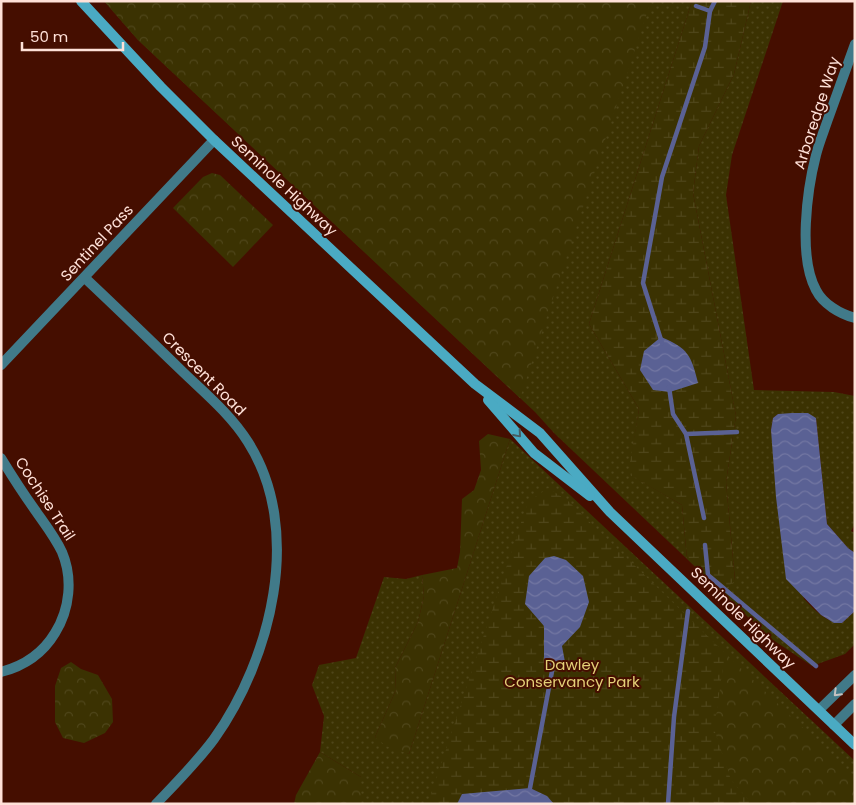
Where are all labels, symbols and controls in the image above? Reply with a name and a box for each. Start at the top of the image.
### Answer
scale bar [22,20,124,52]
text: 50 m [30,26,68,47]
street label: Arboredge Way [788,53,845,172]
street label: Seminole Highway [227,131,342,241]
street label: Sentinel Pass [56,200,138,286]
street label: Crescent Road [158,327,251,420]
one-way arrow [512,429,521,438]
street label: Cochise Trail [10,453,80,545]
street label: Seminole Highway [686,562,801,674]
park label: Dawley Conservancy Park [504,654,640,692]
one-way arrow [833,687,842,696]

